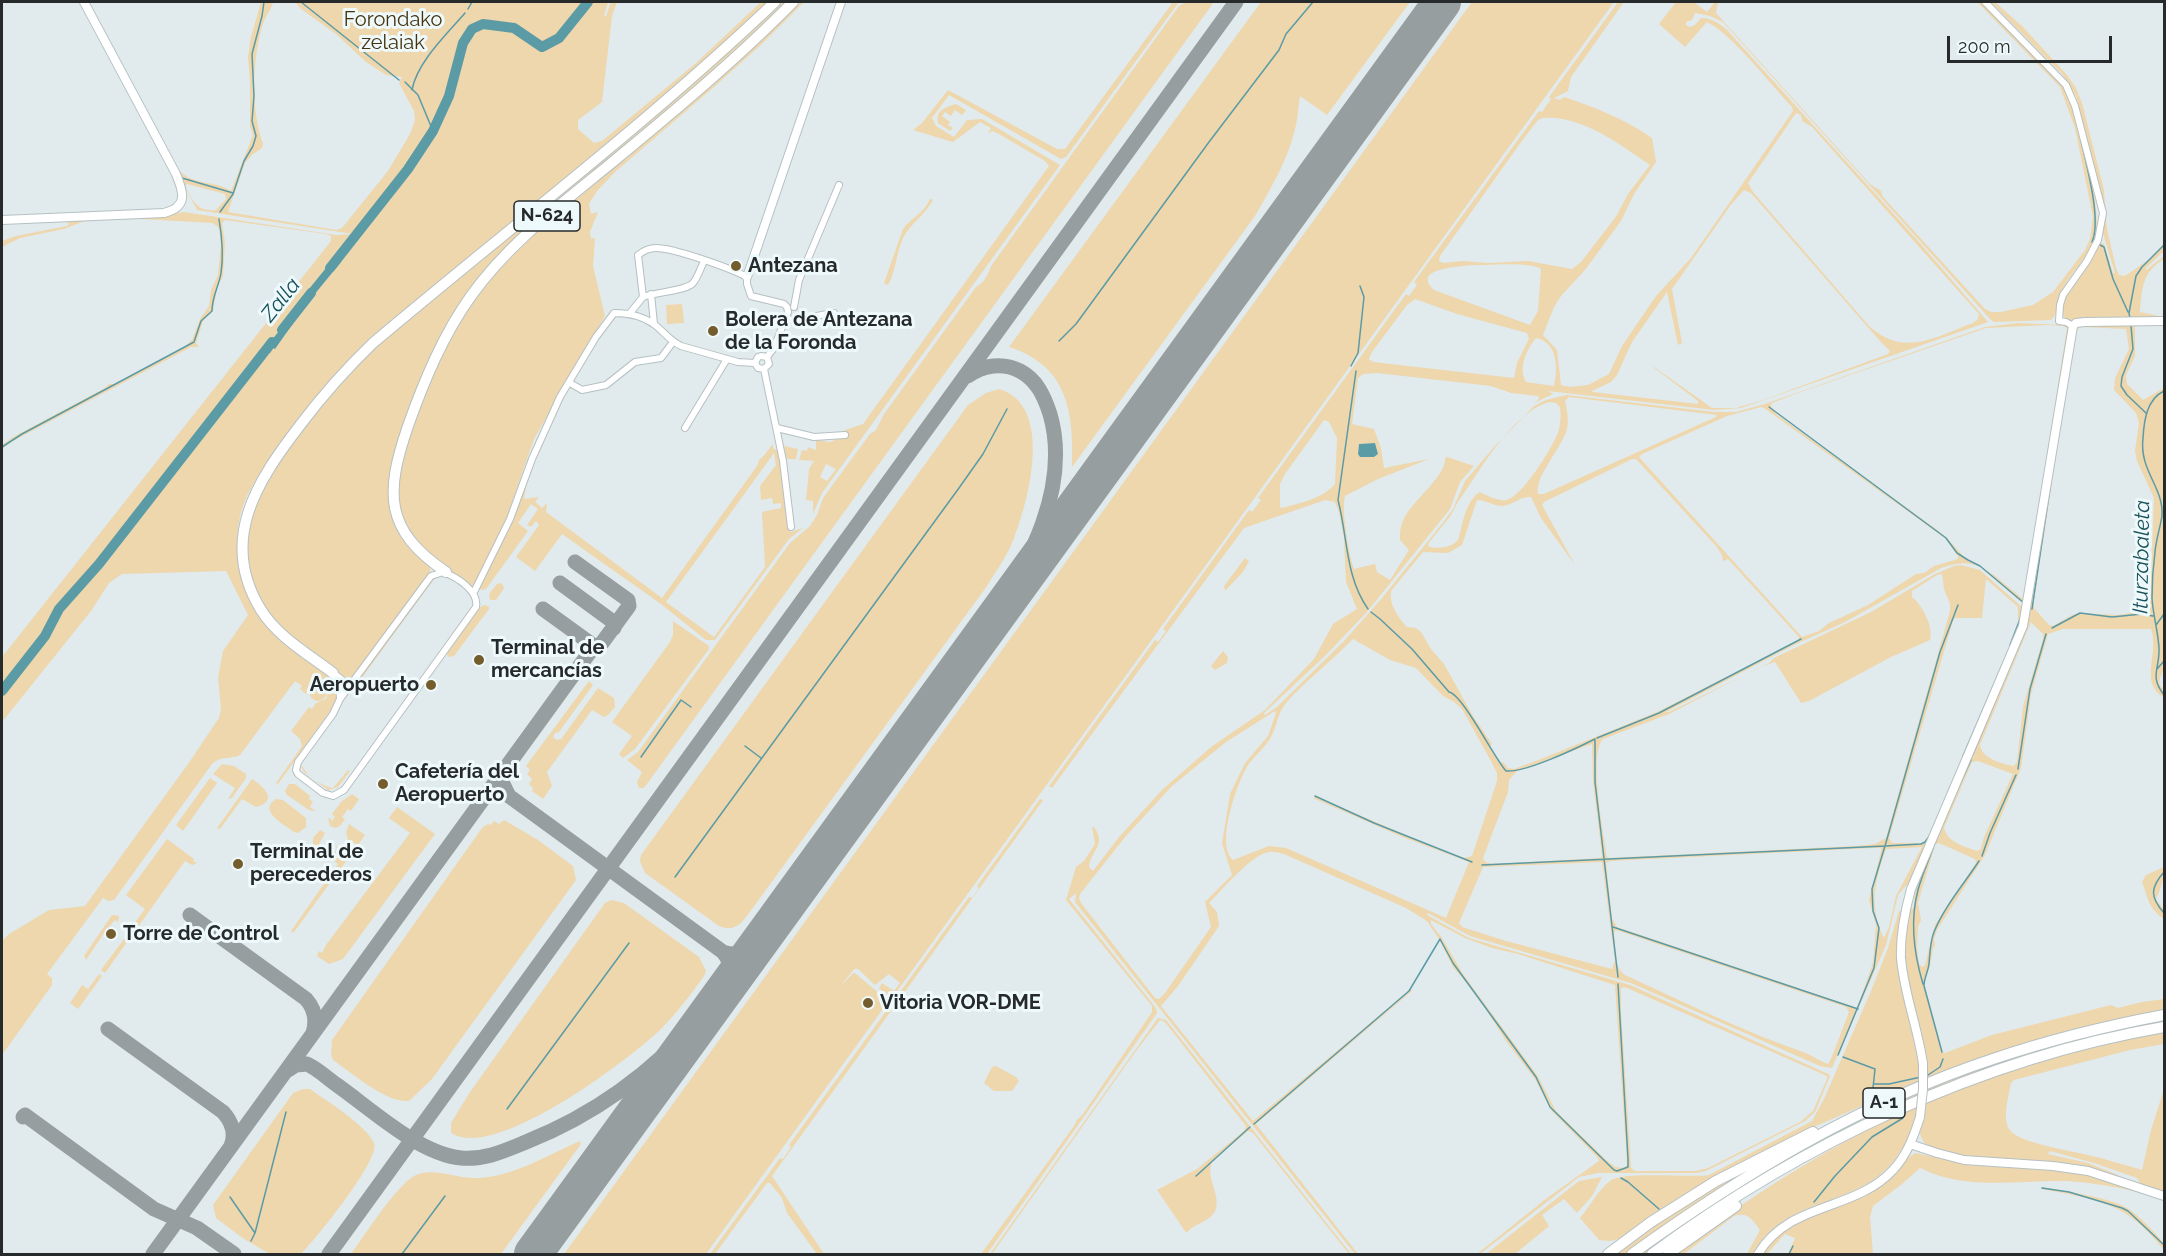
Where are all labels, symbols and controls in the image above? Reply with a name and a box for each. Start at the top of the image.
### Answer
park label: Forondako zelaiak [344,8,442,55]
scale bar [1950,24,2115,62]
text: 200 m [1958,36,2011,57]
road number: N-624 [514,201,580,231]
place label: Antezana [748,254,838,278]
marker: Antezana [729,259,743,273]
water label: Zalla [256,273,306,327]
place label: Bolera de Antezana de la Foronda [725,308,912,355]
marker: Bolera de Antezana de la Foronda [706,324,720,338]
water label: Iturzabaleta [2128,500,2156,614]
place label: Terminal de mercancías [491,636,604,683]
marker: Terminal de mercancías [472,653,486,667]
place label: Aeropuerto [310,673,419,697]
marker: Aeropuerto [424,678,438,692]
place label: Cafetería del Aeropuerto [395,760,519,807]
marker: Cafetería del Aeropuerto [376,777,390,791]
place label: Terminal de perecederos [250,840,372,887]
marker: Terminal de perecederos [231,857,245,871]
place label: Torre de Control [123,922,279,946]
marker: Torre de Control [104,927,118,941]
place label: Vitoria VOR-DME [880,991,1041,1015]
marker: Vitoria VOR-DME [861,996,875,1010]
road number: A-1 [1863,1088,1905,1118]

